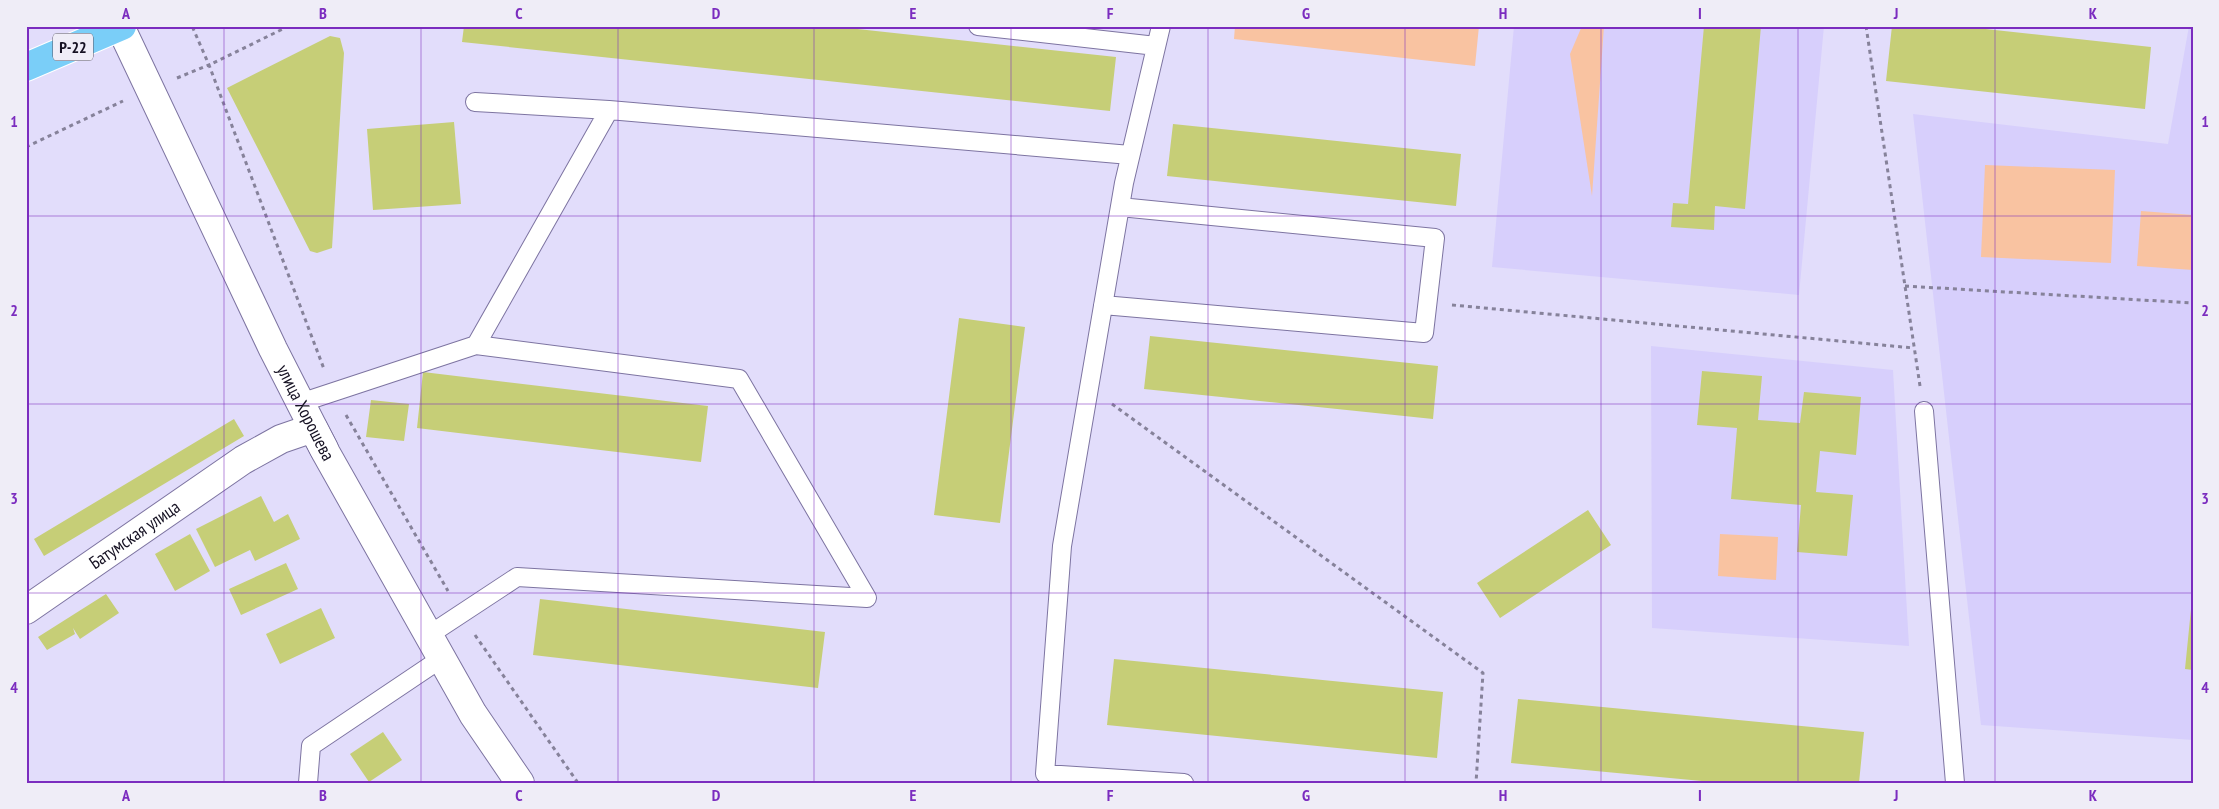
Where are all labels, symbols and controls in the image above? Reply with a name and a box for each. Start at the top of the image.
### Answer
text: A [121,3,131,23]
text: B [319,3,327,23]
text: C [515,3,523,23]
text: D [712,3,721,23]
text: E [910,3,917,23]
text: F [1107,3,1114,23]
text: G [1302,3,1310,23]
text: H [1499,3,1507,23]
text: I [1698,3,1702,23]
text: J [1893,3,1898,23]
text: K [2089,3,2098,23]
road number: Р-22 [53,34,93,61]
text: 1 [10,111,18,131]
text: 1 [2201,111,2209,131]
text: 2 [10,300,18,320]
text: 2 [2201,300,2209,320]
street label: улица Хорошева [272,361,340,465]
text: 3 [10,488,18,508]
text: 3 [2201,488,2209,508]
street label: Батумская улица [84,495,184,574]
text: 4 [10,677,18,697]
text: 4 [2201,677,2209,697]
text: A [121,785,131,805]
text: B [319,785,327,805]
text: C [515,785,523,805]
text: D [712,785,721,805]
text: E [910,785,917,805]
text: F [1107,785,1114,805]
text: G [1302,785,1310,805]
text: H [1499,785,1507,805]
text: I [1698,785,1702,805]
text: J [1893,785,1898,805]
text: K [2089,785,2098,805]

